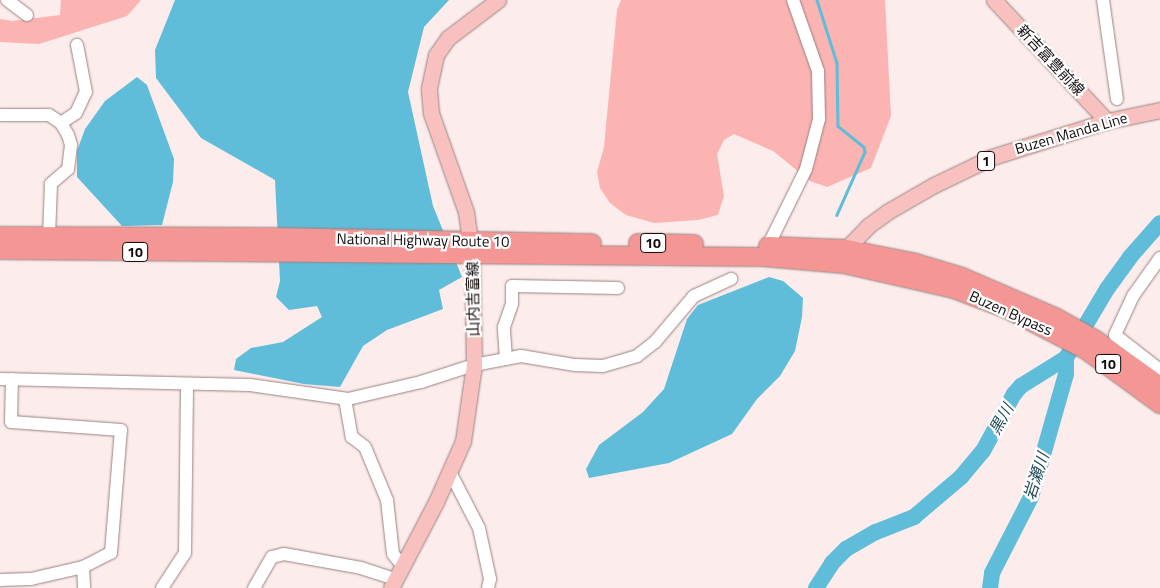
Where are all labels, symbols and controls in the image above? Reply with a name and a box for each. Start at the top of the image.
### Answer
street label: 新吉富豊前線 [1014,21,1088,99]
street label: Buzen Manda Line [1013,108,1129,158]
road number: 1 [976,150,996,172]
street label: National Highway Route 10 [336,229,510,251]
road number: 10 [639,232,667,254]
road number: 10 [121,240,149,264]
street label: 山内吉富線 [463,261,483,337]
street label: Buzen Bypass [967,287,1055,339]
road number: 10 [1094,352,1122,376]
water label: 黒川 [985,400,1017,438]
water label: 岩瀬川 [1019,450,1053,502]

